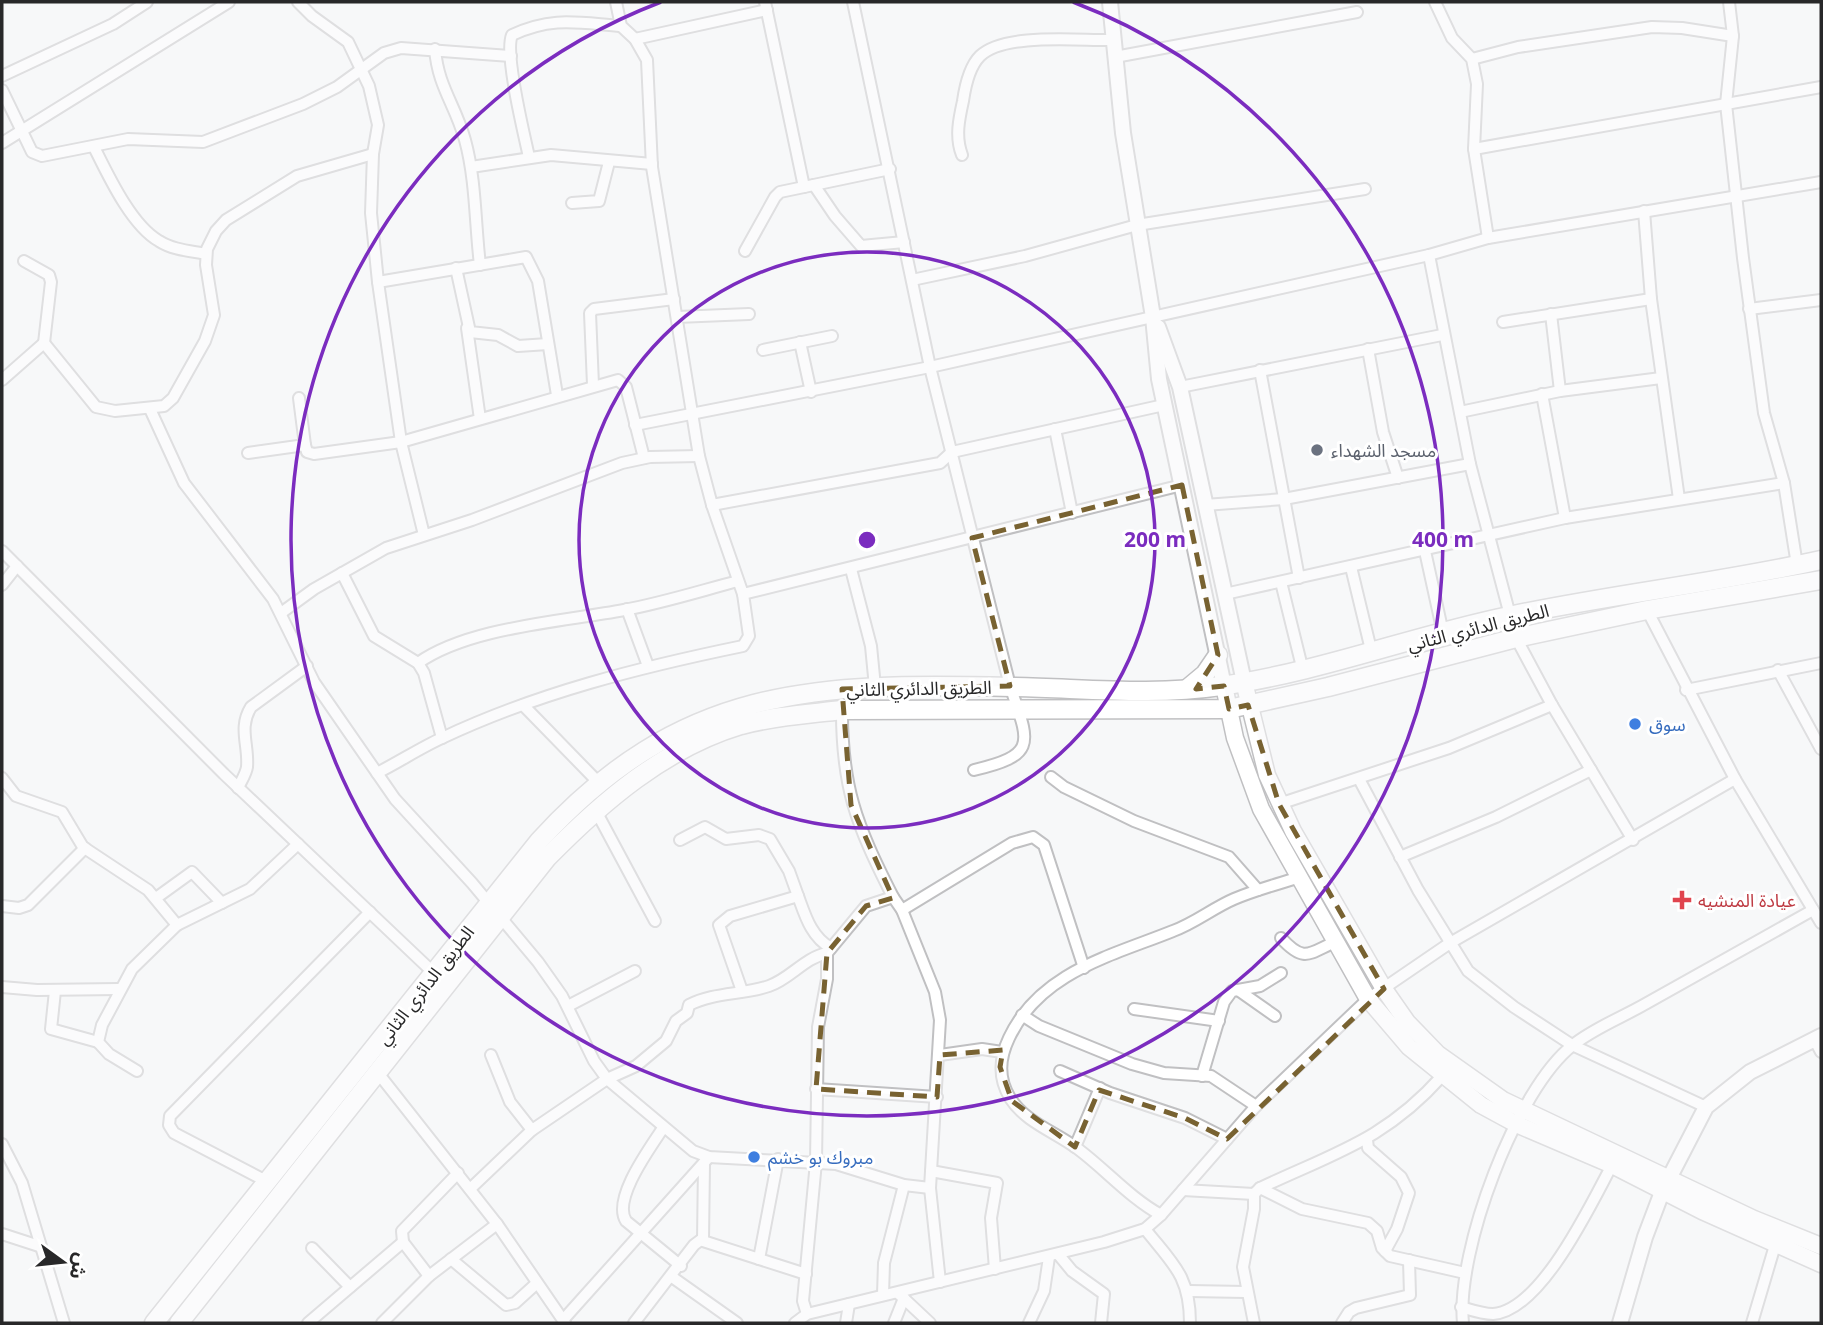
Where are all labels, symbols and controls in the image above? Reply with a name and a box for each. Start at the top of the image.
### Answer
place label: مسجد الشهداء [1331,438,1436,462]
marker: مسجد الشهداء [1309,442,1325,458]
text: 200 m [1124,525,1186,553]
text: 400 m [1412,525,1474,553]
centre of rings [855,528,879,552]
street label: الطريق الدائري الثاني [1405,598,1552,658]
street label: الطريق الدائري الثاني [846,675,992,703]
place label: سوق [1649,712,1686,736]
marker: سوق [1627,716,1643,732]
place label: عيادة المنشيه [1698,888,1796,912]
marker: عيادة المنشيه [1672,890,1692,910]
street label: الطريق الدائري الثاني [371,920,481,1051]
place label: مبروك بو خشم [768,1145,873,1171]
marker: مبروك بو خشم [746,1149,762,1165]
north arrow [28,1227,98,1297]
text: ش [63,1250,95,1282]

